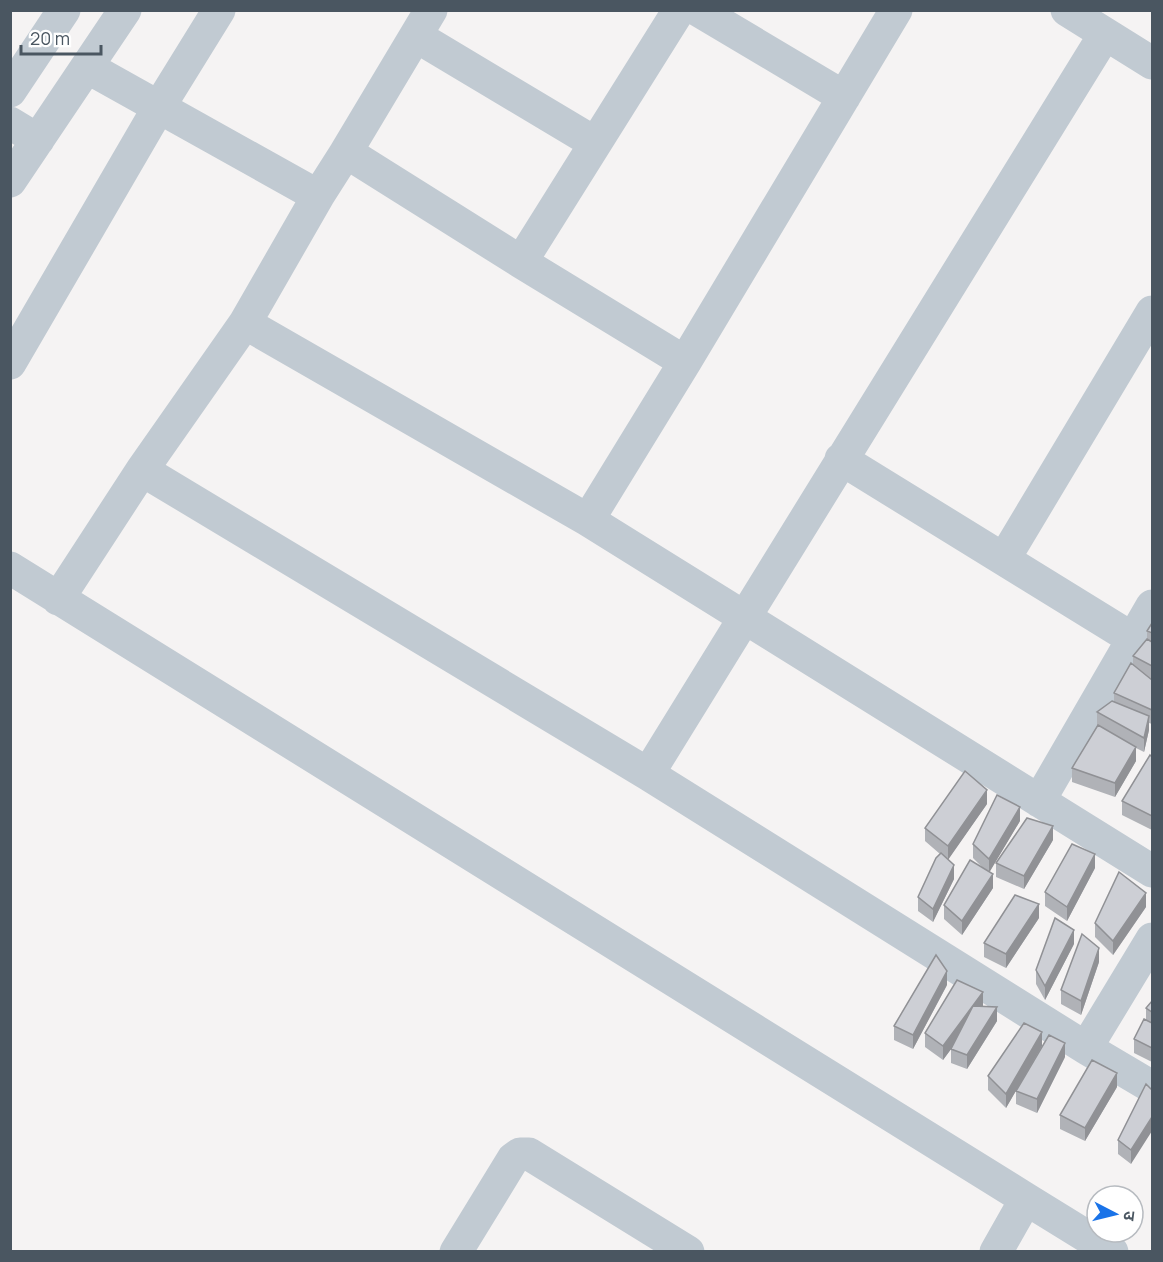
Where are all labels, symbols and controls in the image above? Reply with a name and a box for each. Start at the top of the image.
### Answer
scale bar [21,18,100,56]
text: 20 m [30,26,70,50]
north arrow [1085,1184,1145,1244]
text: उ [1118,1210,1141,1222]

